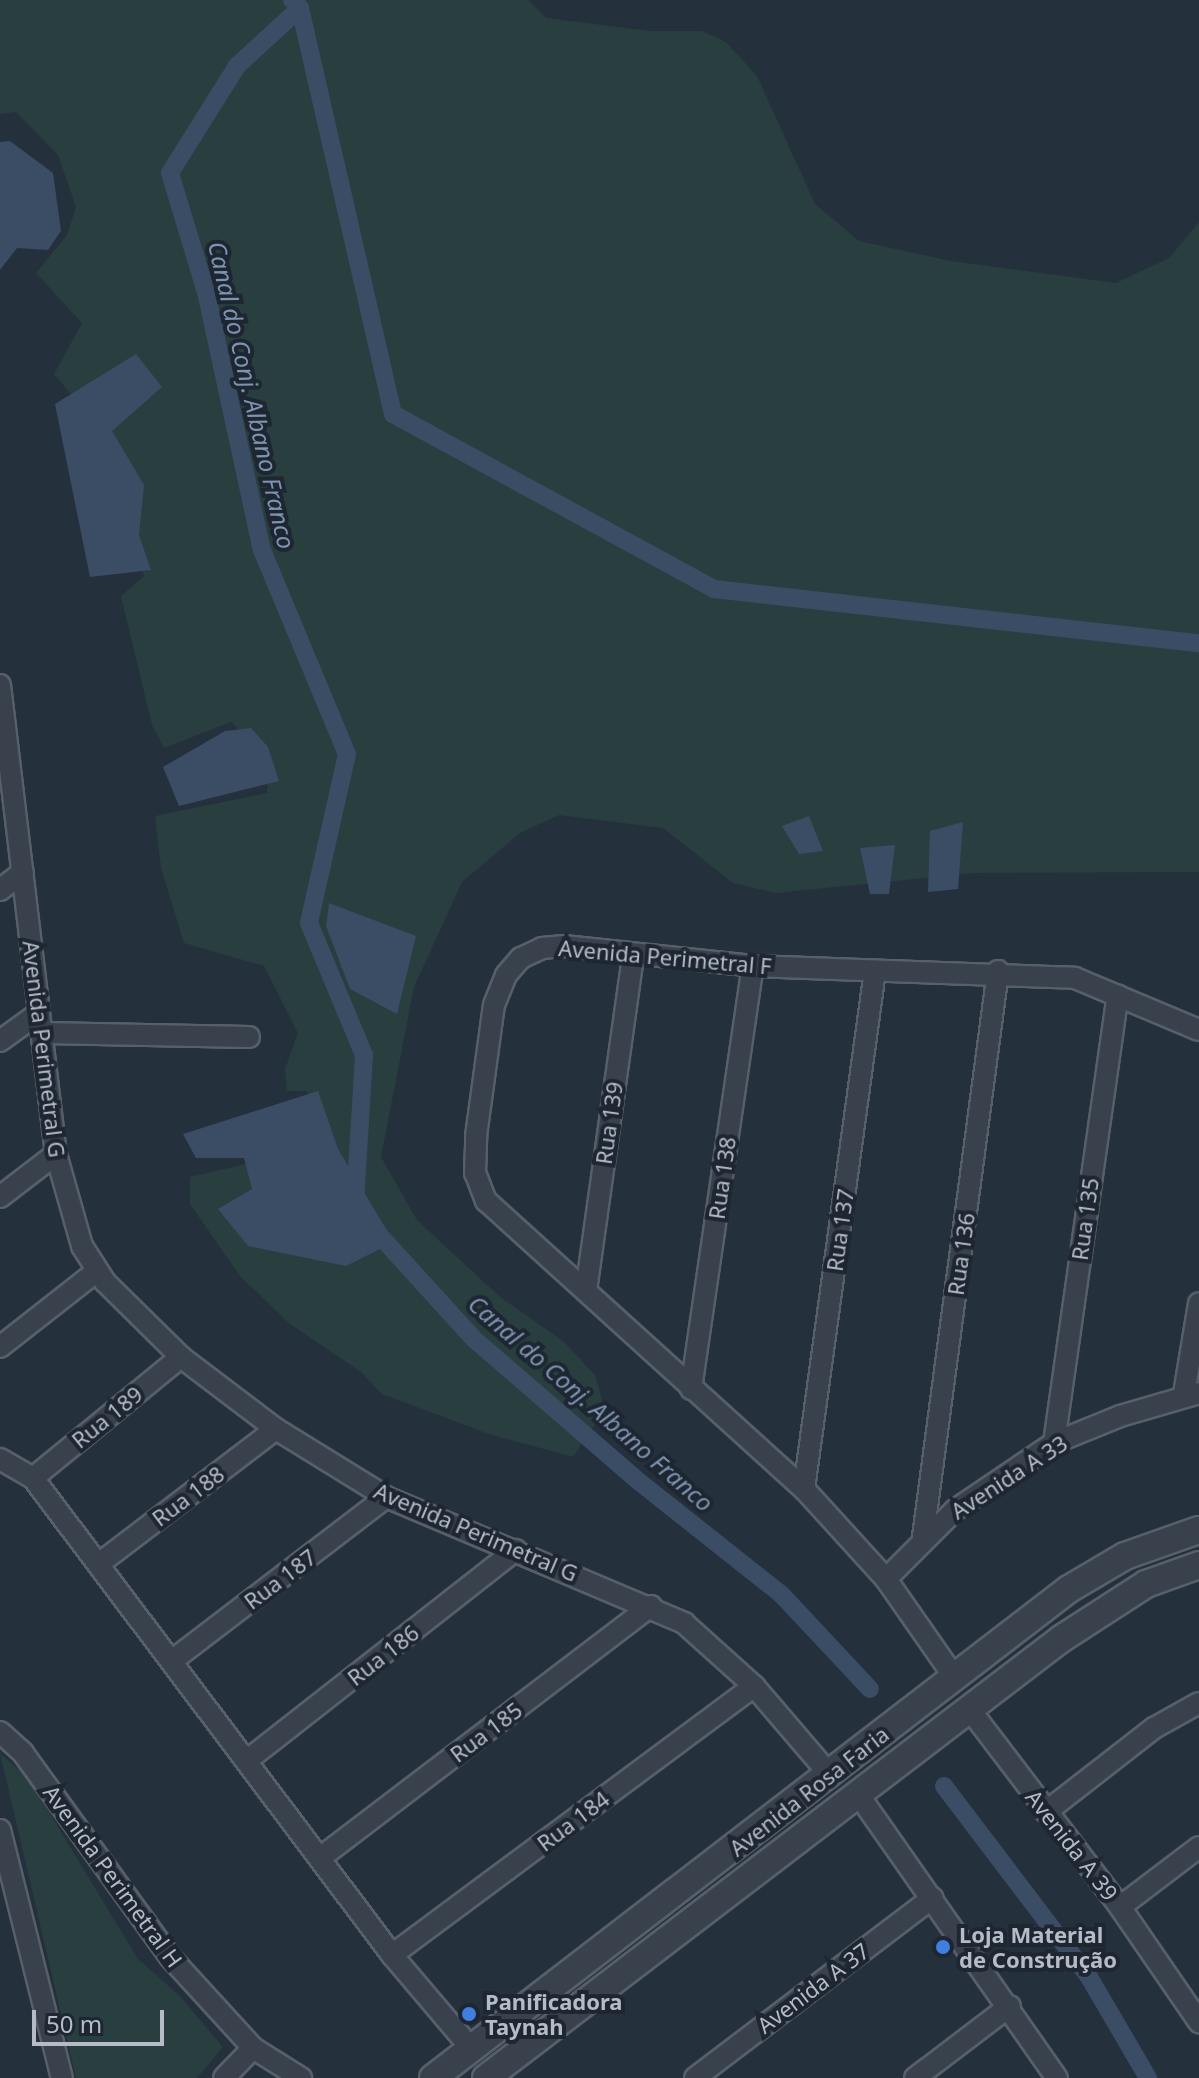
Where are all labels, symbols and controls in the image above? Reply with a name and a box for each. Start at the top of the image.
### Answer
water label: Canal do Conj. Albano Franco [203,238,301,552]
street label: Avenida Perimetral F [557,935,773,979]
street label: Avenida Perimetral G [18,939,70,1159]
street label: Rua 139 [590,1080,628,1166]
street label: Rua 138 [703,1135,741,1221]
street label: Rua 135 [1066,1176,1104,1262]
street label: Rua 137 [821,1187,859,1273]
street label: Rua 136 [942,1211,980,1297]
water label: Canal do Conj. Albano Franco [463,1289,719,1517]
street label: Rua 189 [66,1381,148,1453]
street label: Avenida A 33 [946,1430,1072,1524]
street label: Rua 188 [147,1460,229,1532]
street label: Avenida Perimetral G [370,1477,582,1587]
street label: Rua 187 [239,1543,321,1615]
street label: Rua 186 [342,1619,424,1691]
street label: Rua 185 [445,1696,527,1768]
street label: Avenida Rosa Faria [724,1721,894,1861]
street label: Avenida Perimetral H [38,1780,188,1972]
street label: Avenida A 39 [1021,1784,1123,1906]
street label: Rua 184 [532,1785,614,1857]
place label: Loja Material de Construção [959,1921,1117,1972]
street label: Avenida A 37 [752,1937,874,2039]
marker: Loja Material de Construção [934,1938,952,1956]
place label: Panificadora Taynah [485,1988,623,2040]
scale bar [36,1994,168,2044]
marker: Panificadora Taynah [460,2005,478,2023]
text: 50 m [46,2007,102,2040]

